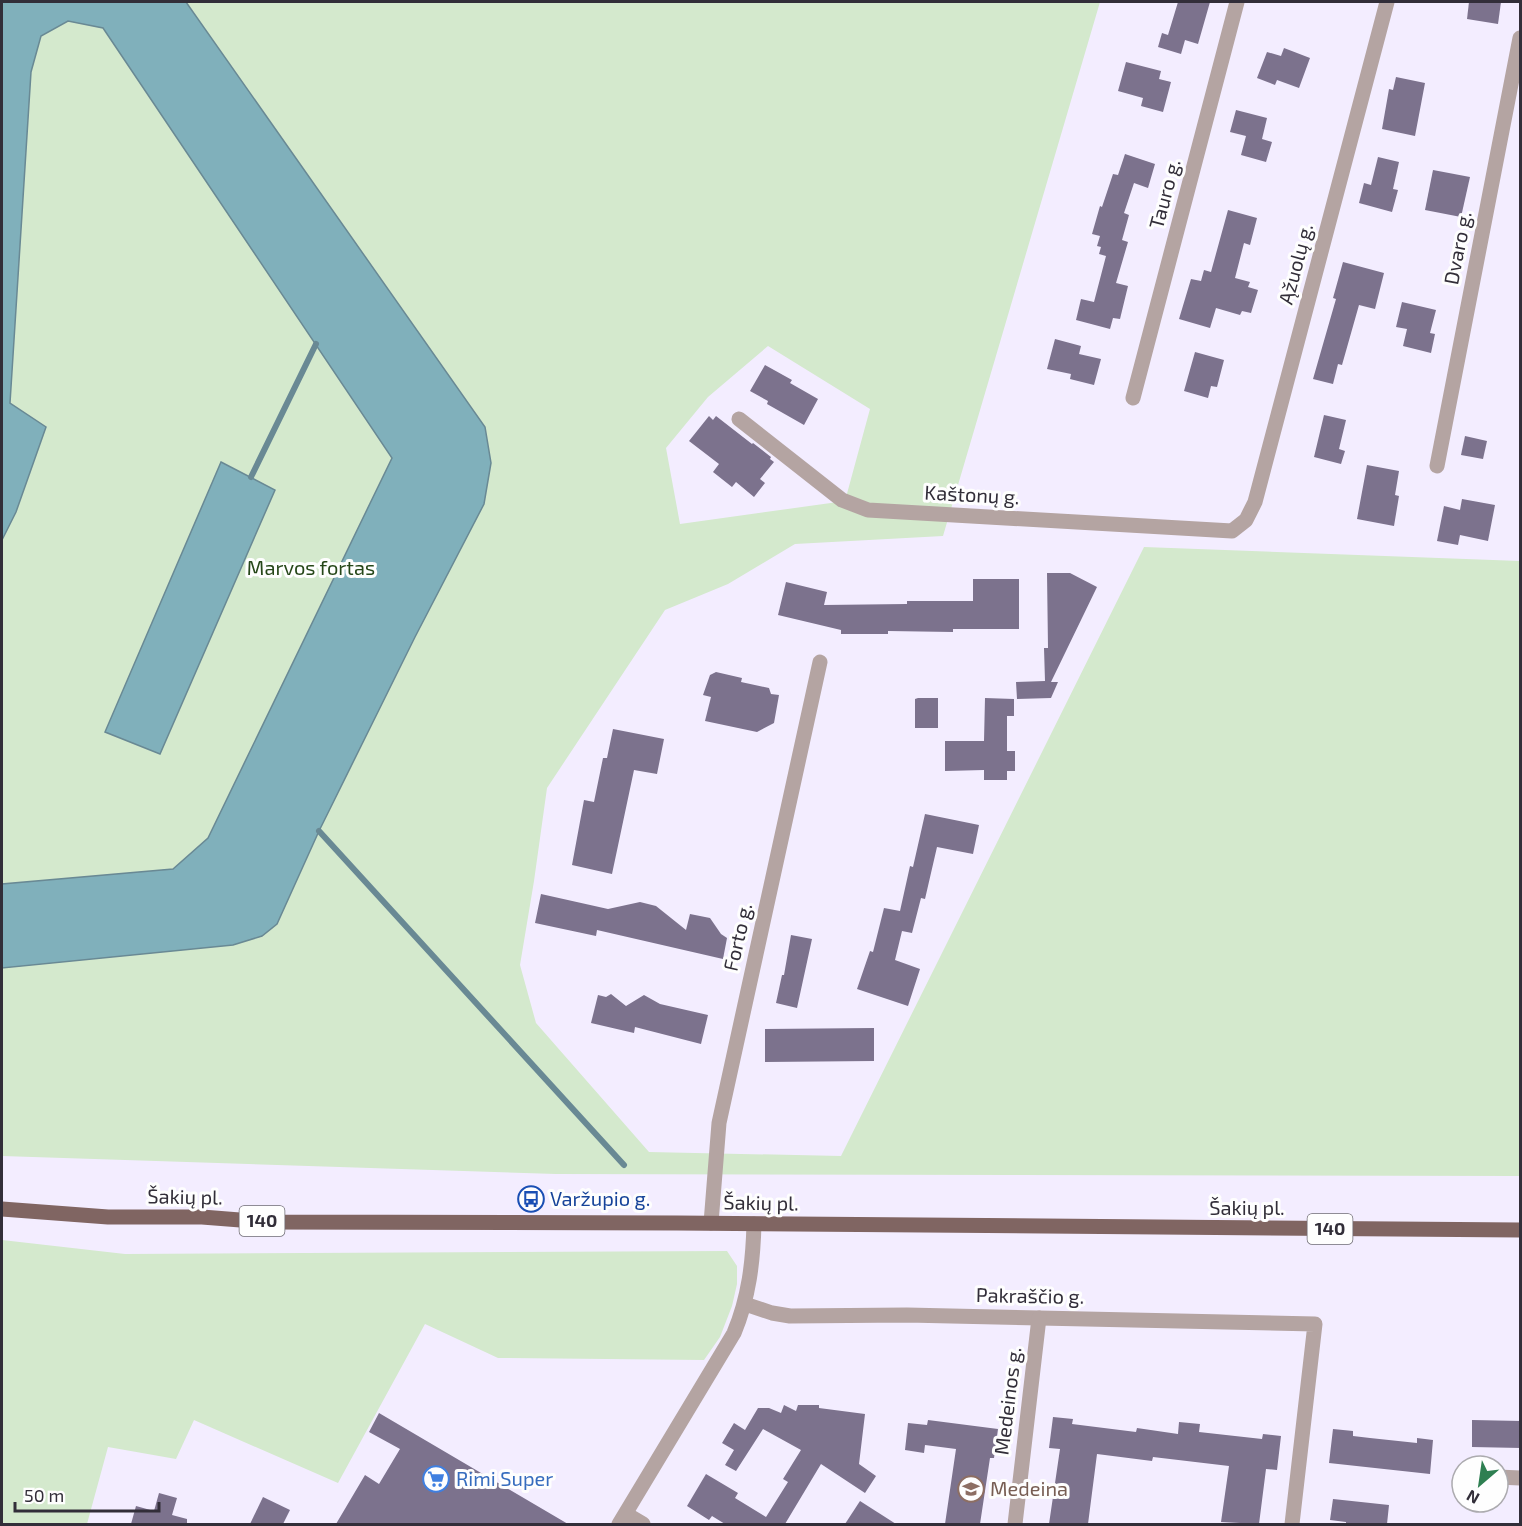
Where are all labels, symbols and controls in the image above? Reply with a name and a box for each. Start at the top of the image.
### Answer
street label: Tauro g. [1143,156,1185,231]
street label: Dvaro g. [1438,209,1476,286]
street label: Ąžuolų g. [1273,221,1317,307]
street label: Kaštonų g. [924,480,1020,508]
park label: Marvos fortas [247,555,375,579]
street label: Forto g. [718,900,756,973]
street label: Šakių pl. [147,1183,223,1209]
bus stop icon: Varžupio g. [516,1184,546,1214]
place label: Varžupio g. [550,1186,650,1210]
street label: Šakių pl. [723,1189,799,1215]
street label: Šakių pl. [1209,1195,1285,1219]
road number: 140 [240,1206,284,1236]
road number: 140 [1308,1214,1352,1244]
street label: Pakraščio g. [976,1282,1084,1308]
street label: Medeinos g. [988,1345,1026,1456]
north arrow [1450,1454,1510,1514]
supermarket icon: Rimi Super [421,1464,451,1494]
place label: Rimi Super [456,1466,553,1490]
school or university icon: Medeina [956,1474,986,1504]
scale bar [15,1475,159,1513]
place label: Medeina [990,1476,1068,1500]
text: 50 m [24,1484,64,1506]
text: N [1463,1486,1482,1509]

